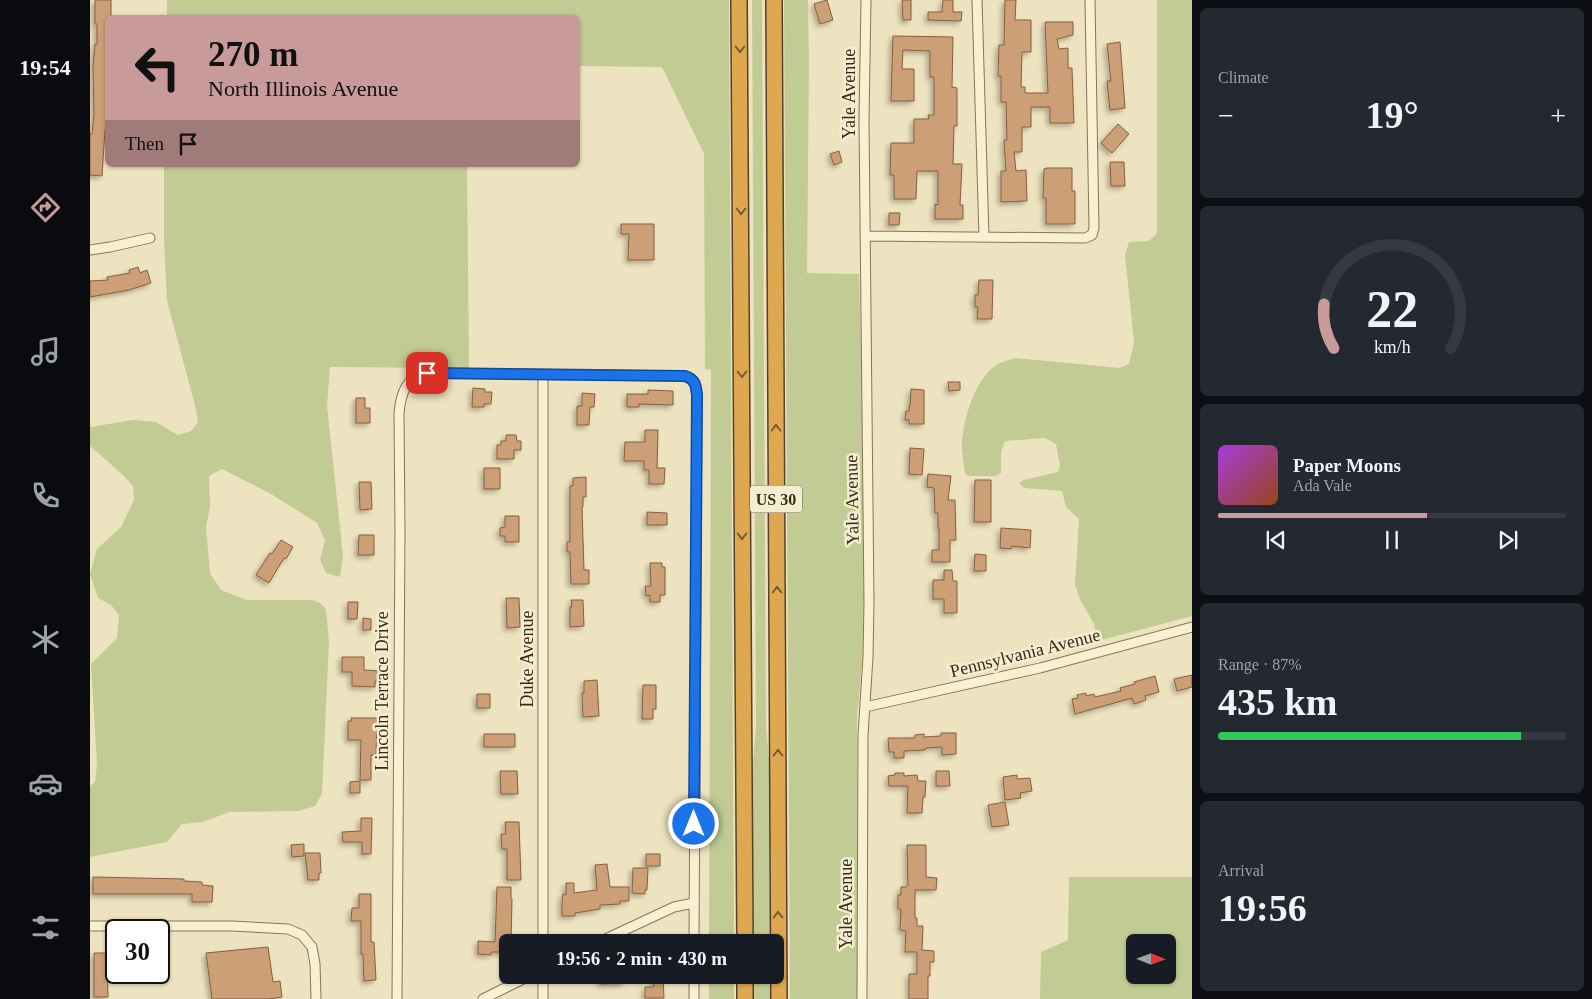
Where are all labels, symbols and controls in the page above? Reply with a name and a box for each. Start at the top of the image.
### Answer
icon: left [125,35,190,100]
text: 270 m [208,35,298,74]
one-way arrow [735,45,745,53]
street label: Yale Avenue [839,49,859,139]
text: 19:54 [19,55,71,80]
text: Climate [1218,69,1269,86]
text: North Illinois Avenue [208,76,398,101]
text: 19° [1365,94,1419,136]
text: − [1218,100,1234,131]
text: + [1550,100,1566,131]
icon: arrive [174,130,202,158]
text: Then [125,133,164,154]
icon: directions [28,190,63,225]
one-way arrow [736,208,746,215]
text: 22 [1366,281,1418,338]
icon: music [28,334,63,369]
text: km/h [1374,337,1410,357]
pin [406,352,448,394]
icon: arrive [413,359,441,387]
one-way arrow [737,370,747,378]
one-way arrow [771,424,781,432]
street label: Yale Avenue [841,455,863,545]
text: Paper Moons [1293,455,1401,476]
text: Ada Vale [1293,477,1352,494]
icon: phone [28,478,63,513]
road number: US 30 [750,486,802,512]
icon: previous [1262,526,1290,554]
icon: pause [1378,526,1406,554]
icon: next [1494,526,1522,554]
one-way arrow [737,532,747,540]
one-way arrow [772,586,782,594]
street label: Duke Avenue [517,610,537,708]
street label: Lincoln Terrace Drive [372,611,392,771]
icon: climate [28,622,63,657]
street label: Pennsylvania Avenue [948,625,1102,681]
text: Range · 87% [1218,656,1302,673]
text: 435 km [1218,681,1337,723]
one-way arrow [773,749,783,756]
icon: car [28,766,63,801]
position arrow [667,797,719,849]
street label: Yale Avenue [836,859,856,949]
text: Arrival [1218,862,1264,879]
text: 19:56 [1218,887,1307,929]
icon: filters [28,910,63,945]
one-way arrow [773,911,784,919]
speed limit sign: 30 [105,919,170,984]
north arrow [1126,934,1176,984]
map controls [1126,934,1176,984]
text: 19:56 · 2 min · 430 m [556,948,727,969]

